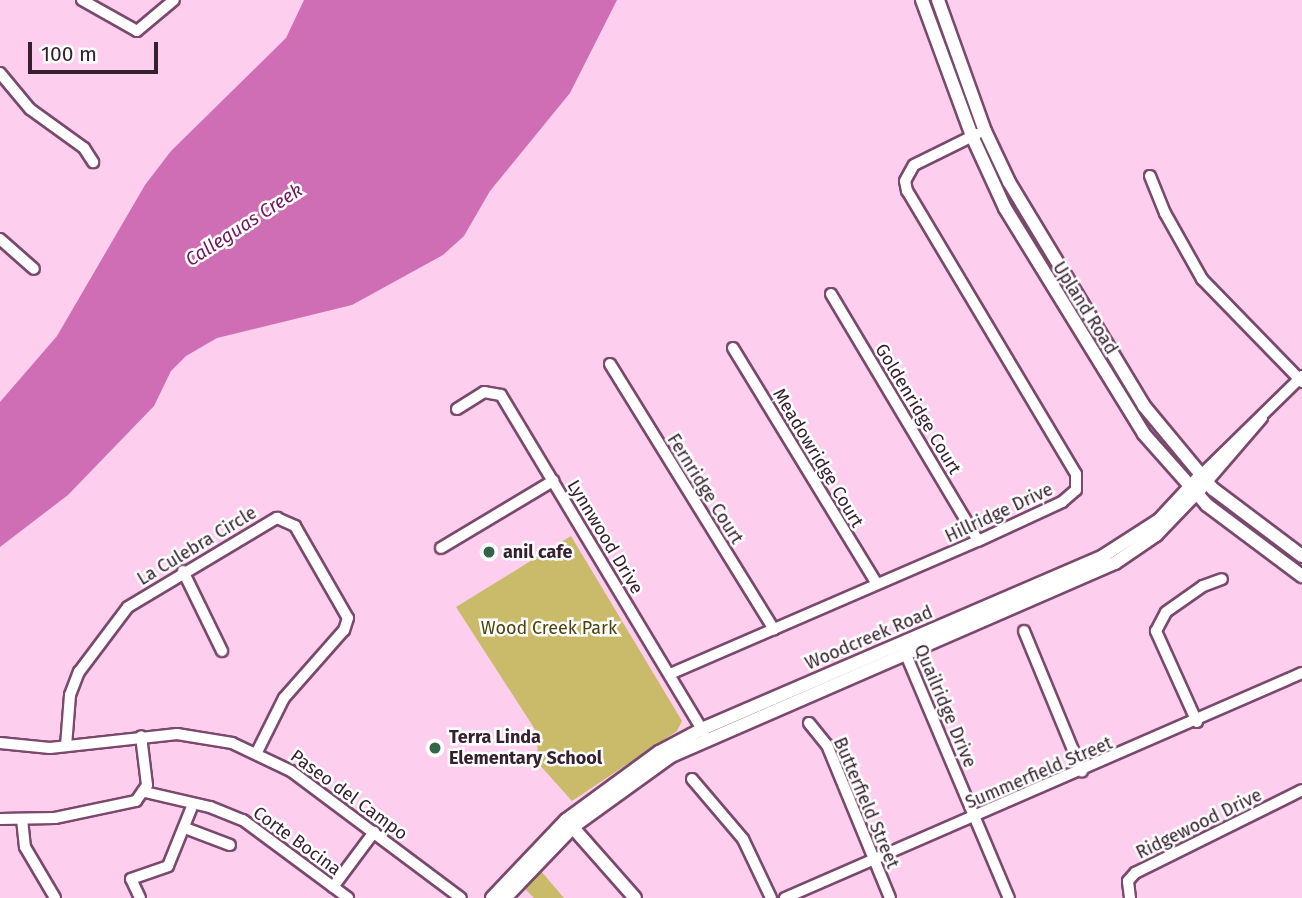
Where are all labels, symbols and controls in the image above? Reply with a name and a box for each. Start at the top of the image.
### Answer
scale bar [32,28,161,72]
text: 100 m [41,41,97,67]
water label: Calleguas Creek [181,179,307,271]
street label: Upland Road [1048,258,1122,358]
street label: Goldenridge Court [870,340,966,478]
street label: Meadowridge Court [768,385,868,531]
street label: Fernridge Court [662,430,748,548]
street label: Lynnwood Drive [562,476,648,598]
street label: Hillridge Drive [942,479,1056,547]
street label: La Culebra Circle [133,502,261,590]
place label: anil cafe [503,541,572,563]
marker: anil cafe [481,544,497,560]
street label: Woodcreek Road [802,601,936,675]
park label: Wood Creek Park [481,617,617,639]
street label: Quailridge Drive [909,641,981,771]
place label: Terra Linda Elementary School [449,727,602,770]
street label: Summerfield Street [962,732,1116,814]
street label: Butterfield Street [829,734,903,872]
marker: Terra Linda Elementary School [427,740,443,756]
street label: Paseo del Campo [286,745,412,845]
street label: Ridgewood Drive [1133,784,1265,864]
street label: Corte Bocina [249,802,345,880]

